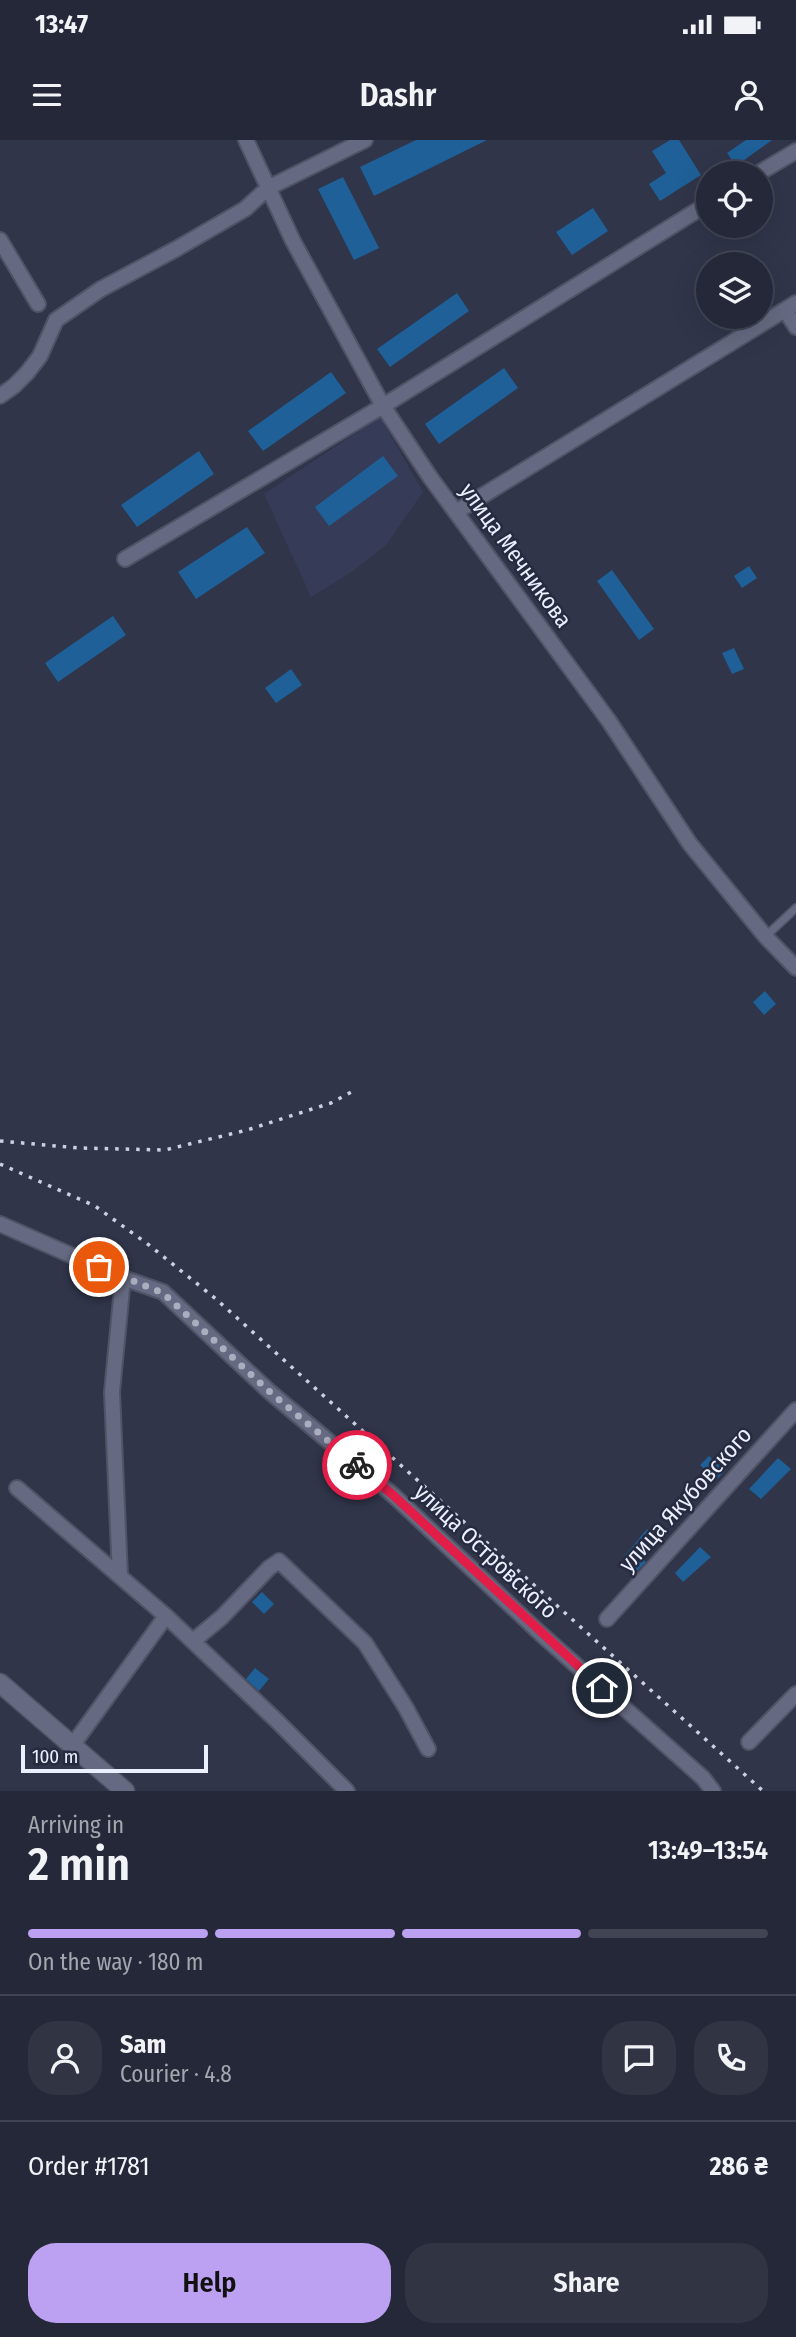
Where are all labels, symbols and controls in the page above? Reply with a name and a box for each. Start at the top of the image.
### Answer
text: 13:47 [35,9,88,40]
icon: menu [28,76,66,114]
text: Dashr [360,76,436,114]
icon: person [730,76,768,114]
map controls [696,161,773,329]
button: locate [696,161,773,238]
button: layers [696,252,773,329]
street label: улица Мечникова [454,477,578,633]
pin [69,1237,129,1297]
icon: bag [80,1248,118,1286]
street label: улица Якубовского [613,1421,757,1577]
courier [322,1430,392,1500]
icon: bike [338,1446,376,1484]
street label: улица Островского [409,1478,563,1624]
pin [572,1658,632,1718]
icon: home [583,1669,621,1707]
scale bar [21,1742,208,1774]
text: 100 m [32,1745,78,1768]
text: Arriving in [28,1811,124,1839]
text: 13:49–13:54 [648,1835,768,1866]
text: 2 min [28,1837,130,1892]
text: On the way · 180 m [28,1948,204,1976]
button: person [28,2021,102,2095]
button: chat [602,2021,676,2095]
button: phone [694,2021,768,2095]
text: Sam [120,2029,166,2060]
text: Courier · 4.8 [120,2060,232,2088]
text: Order #1781 [28,2151,150,2182]
text: 286 ₴ [709,2151,768,2182]
button: Help [28,2243,391,2323]
button: Share [405,2243,768,2323]

